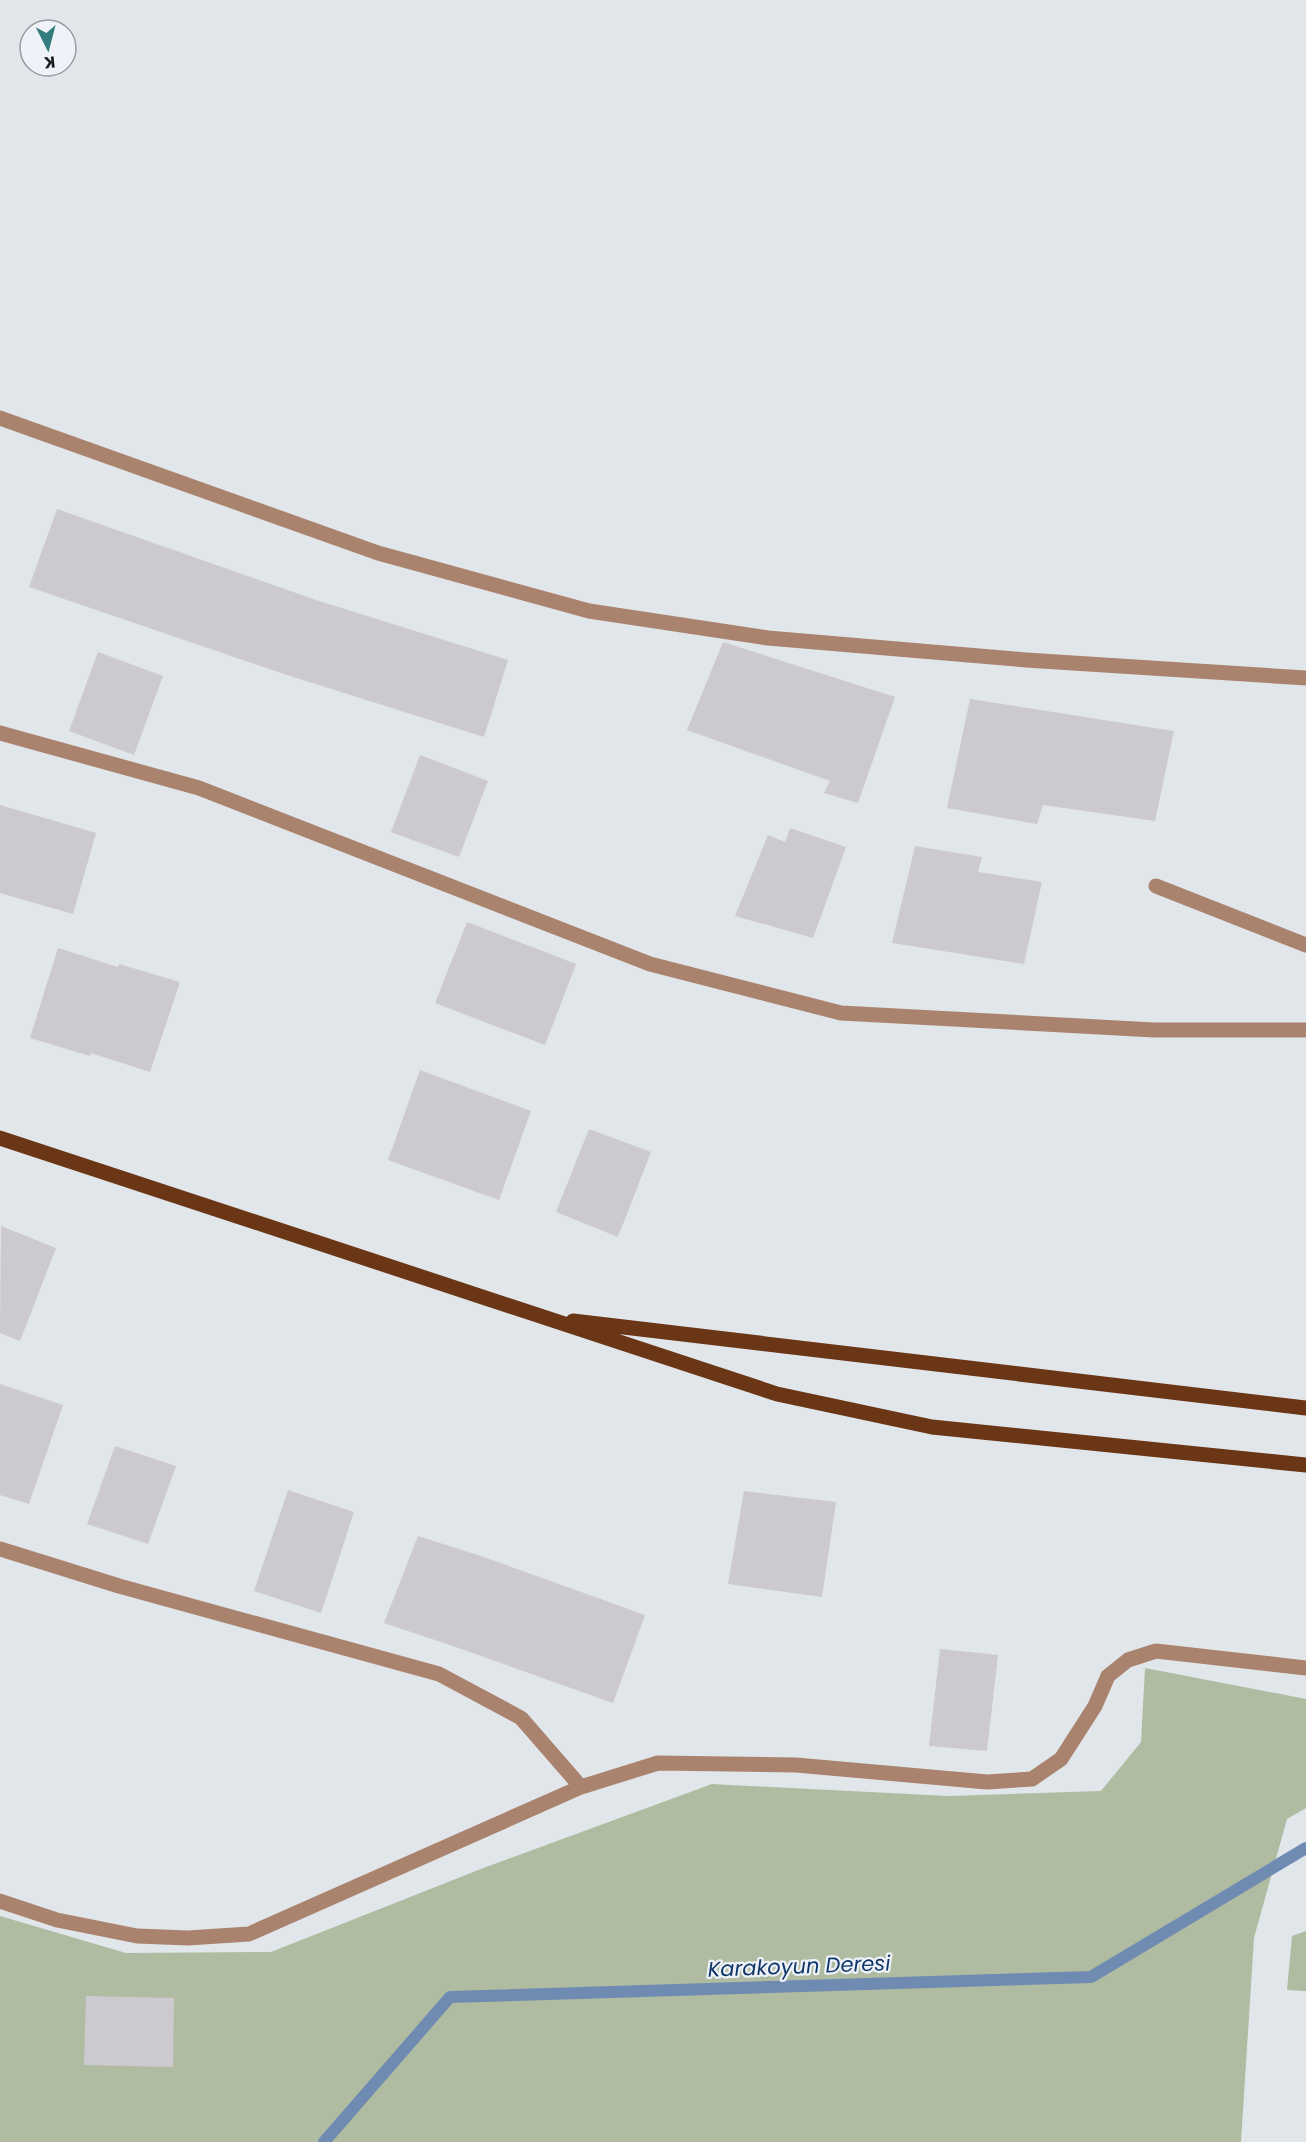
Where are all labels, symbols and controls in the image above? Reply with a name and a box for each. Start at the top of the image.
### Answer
north arrow [18,18,78,78]
text: K [43,50,56,74]
water label: Karakoyun Deresi [707,1948,892,1984]

